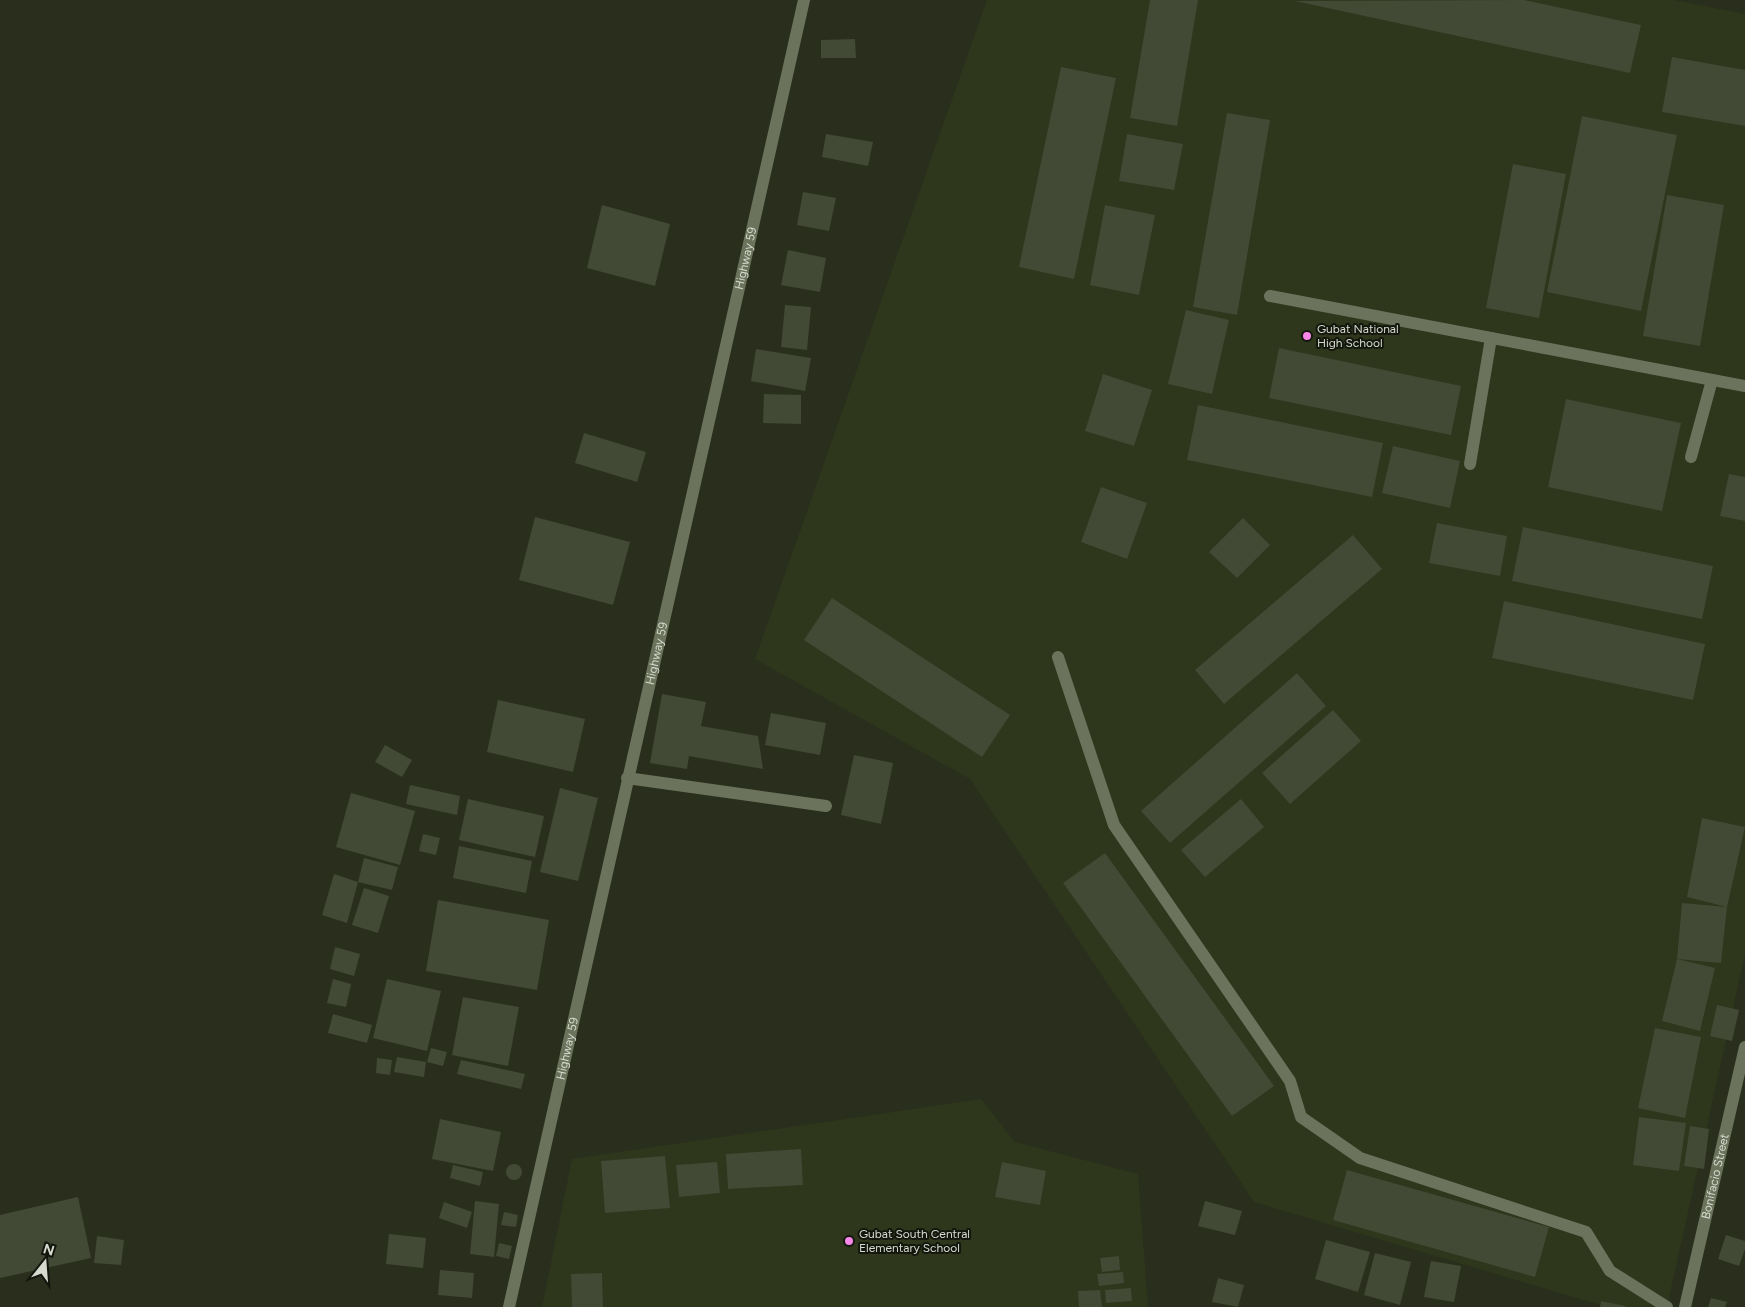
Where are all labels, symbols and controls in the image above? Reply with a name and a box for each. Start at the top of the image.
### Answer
street label: Highway 59 [732,226,760,291]
place label: Gubat National High School [1317,322,1399,350]
marker: Gubat National High School [1301,330,1313,342]
street label: Highway 59 [643,621,670,686]
street label: Highway 59 [553,1016,581,1081]
street label: Bonifacio Street [1699,1132,1732,1220]
place label: Gubat South Central Elementary School [859,1227,970,1255]
marker: Gubat South Central Elementary School [843,1235,855,1247]
north arrow [20,1237,70,1287]
text: N [41,1240,56,1260]

